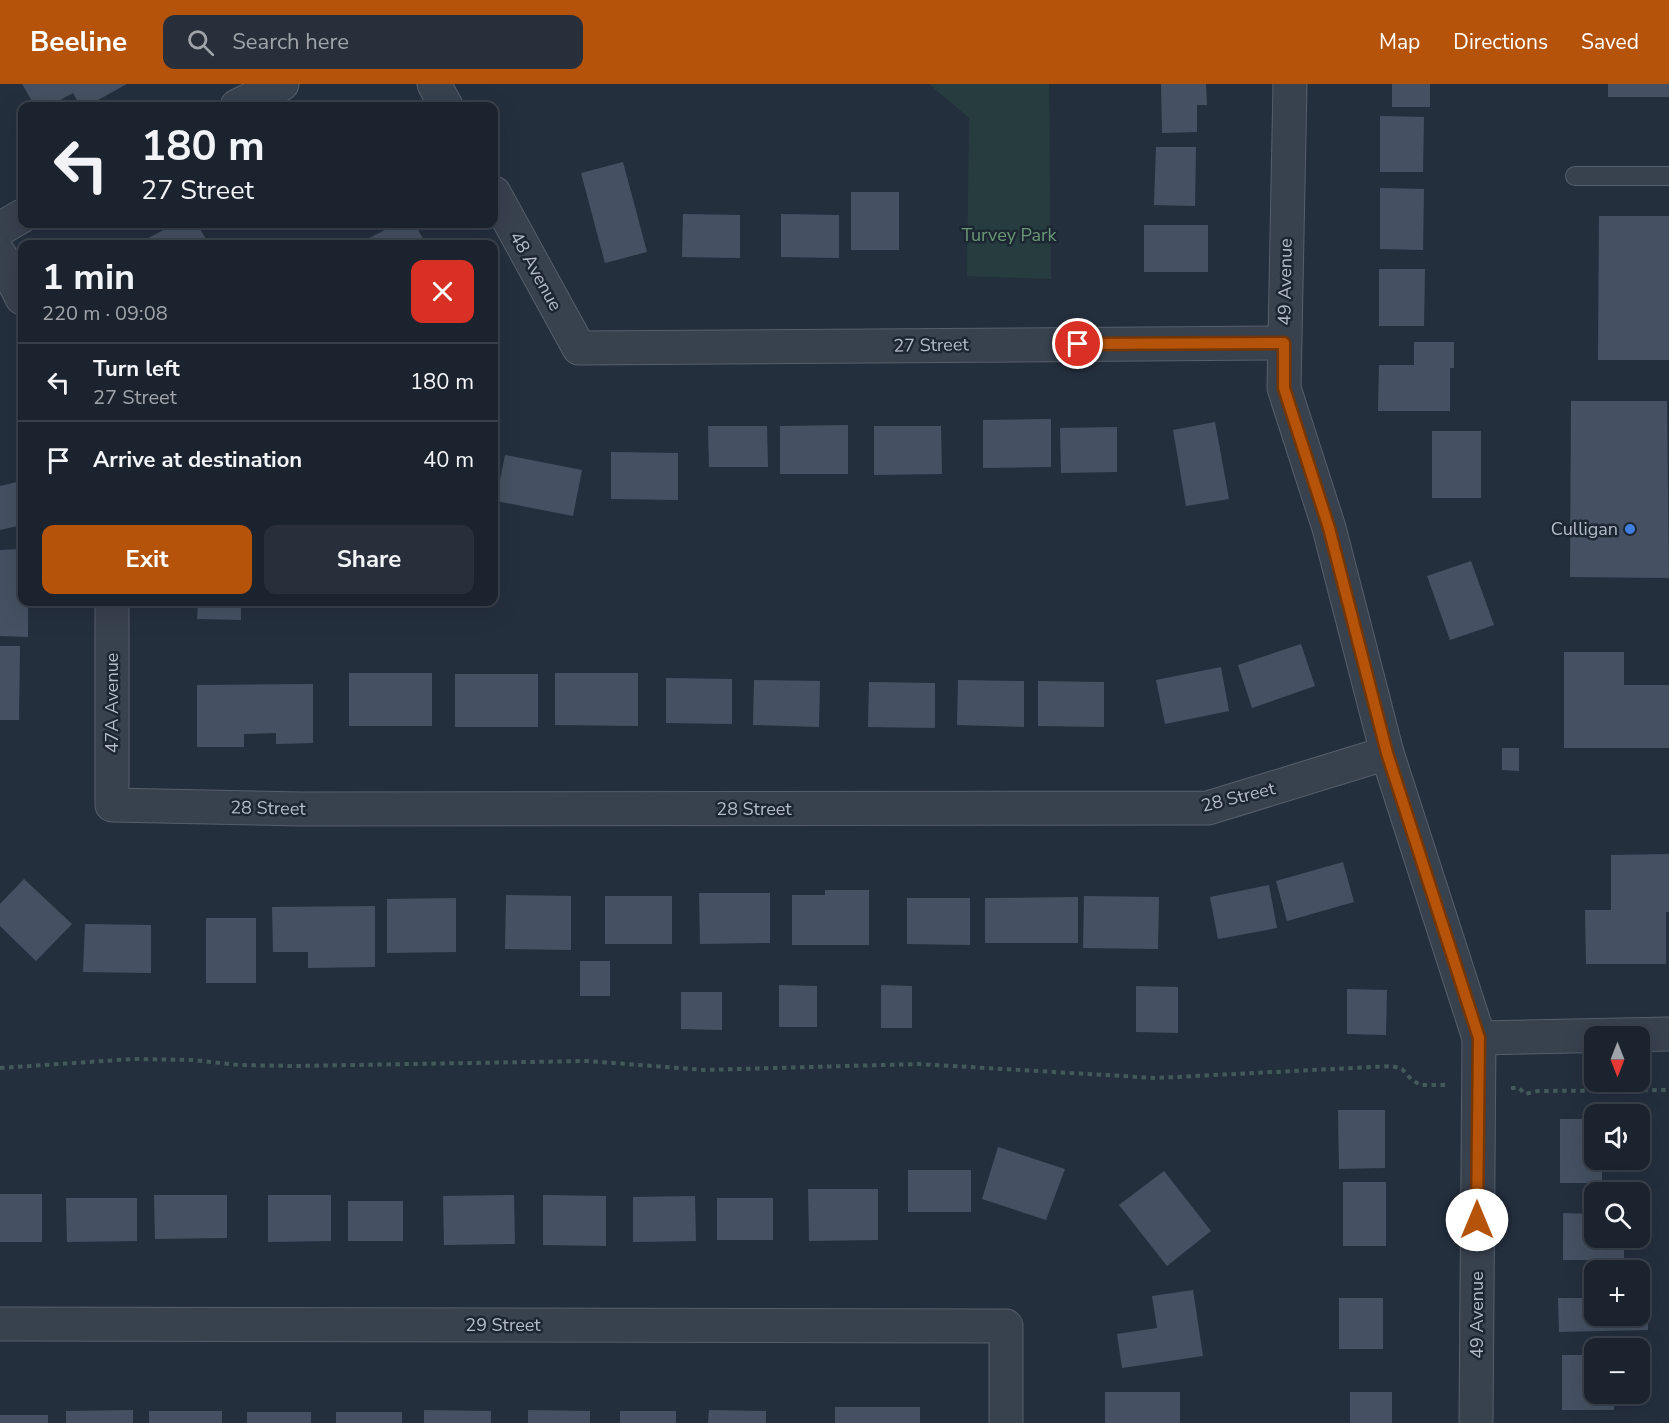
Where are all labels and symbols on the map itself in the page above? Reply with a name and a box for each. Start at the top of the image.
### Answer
park label: Turvey Park [961,223,1058,247]
street label: 48 Avenue [504,227,568,315]
street label: 49 Avenue [1272,238,1298,326]
pin [1052,318,1103,369]
street label: 27 Street [893,332,970,358]
place label: Culligan [1551,517,1618,541]
marker: Culligan [1623,522,1637,536]
street label: 47A Avenue [100,653,124,753]
street label: 28 Street [1199,776,1278,818]
street label: 28 Street [230,795,307,821]
street label: 28 Street [716,797,792,821]
north arrow [1584,1026,1650,1092]
position arrow [1445,1188,1509,1252]
street label: 49 Avenue [1465,1271,1489,1359]
street label: 29 Street [465,1313,541,1337]

